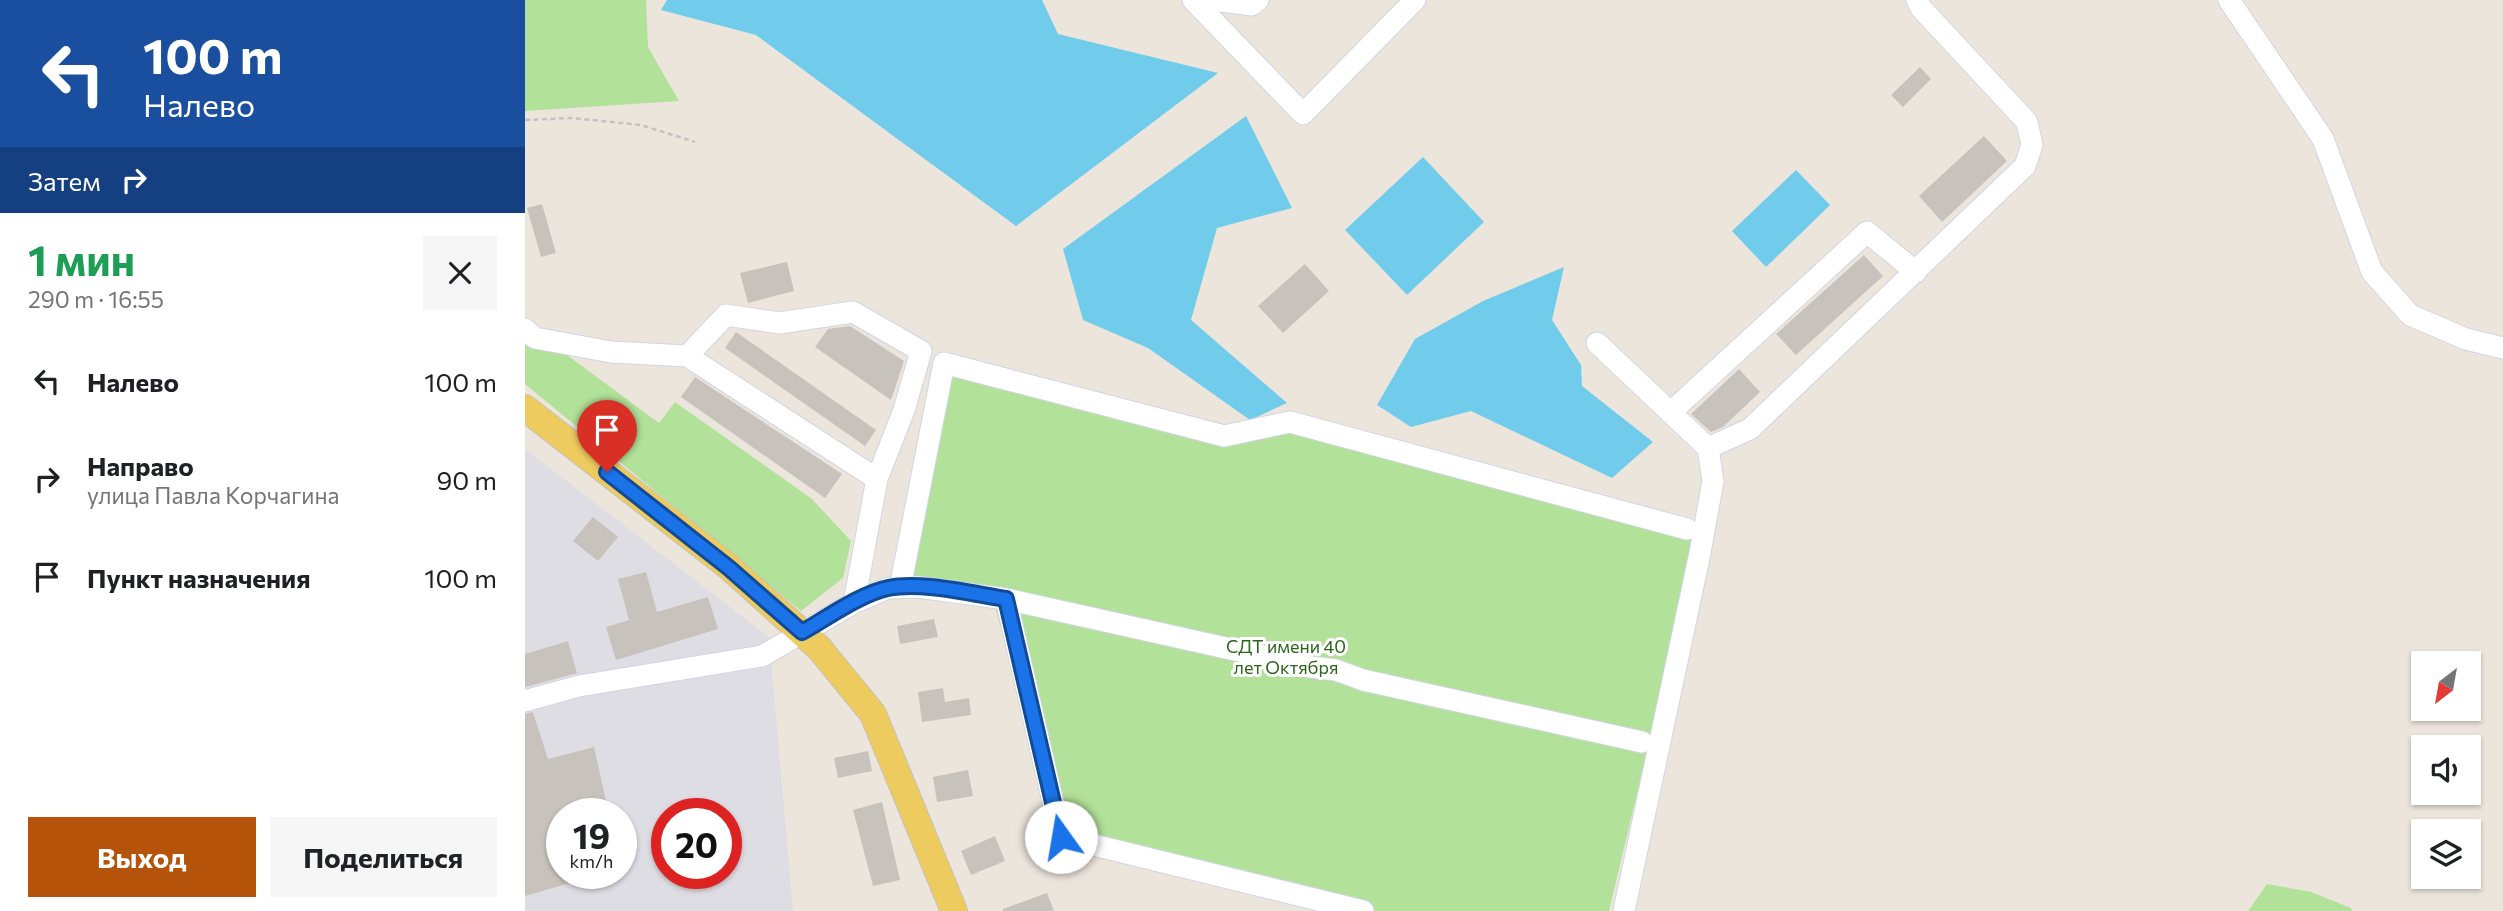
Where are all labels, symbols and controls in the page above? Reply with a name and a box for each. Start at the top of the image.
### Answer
text: 100 m [143,24,282,84]
icon: left [28,28,119,119]
text: Налево [143,84,255,124]
icon: right [115,161,153,199]
text: Затем [28,165,101,196]
text: 1 мин [28,233,135,285]
button: close [423,236,497,310]
text: 290 m · 16:55 [28,285,164,313]
icon: left [28,362,66,400]
text: Налево [87,366,179,397]
text: 100 m [424,366,497,397]
pin [577,400,637,472]
icon: arrive [588,411,626,449]
text: Направо [87,450,194,481]
icon: right [28,460,66,498]
text: 90 m [437,464,497,495]
text: улица Павла Корчагина [87,481,339,509]
icon: arrive [28,558,66,596]
text: Пункт назначения [87,562,311,593]
text: 100 m [424,562,497,593]
park label: СДТ имени 40 лет Октября [1226,635,1346,678]
north arrow [2411,651,2481,721]
map controls [2411,651,2481,889]
button: sound [2411,735,2481,805]
speed limit sign: 20 [651,798,742,889]
position arrow [1024,800,1098,874]
text: 19 [573,813,610,856]
button: Выход [28,817,256,897]
button: Поделиться [270,817,497,897]
button: layers [2411,819,2481,889]
text: km/h [570,850,613,872]

